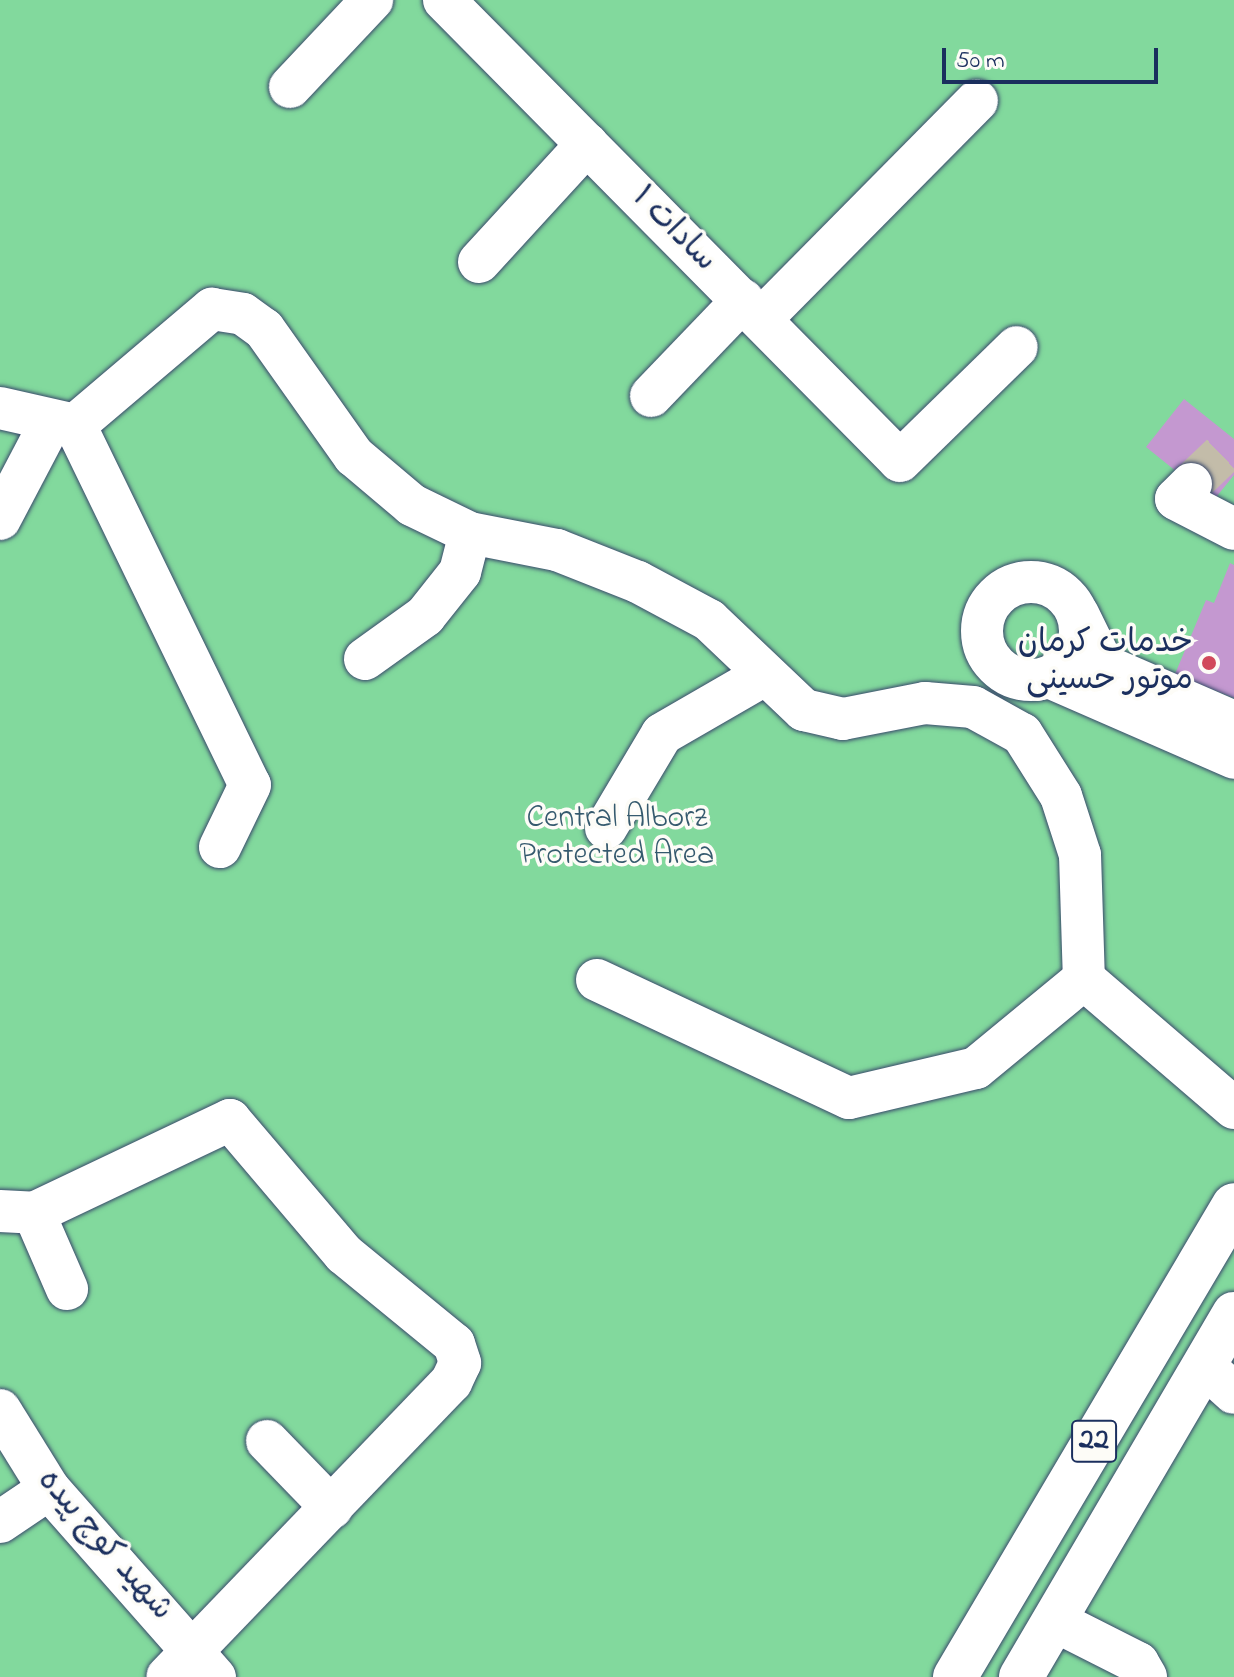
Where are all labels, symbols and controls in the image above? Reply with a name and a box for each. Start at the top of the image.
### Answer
scale bar [946,32,1162,82]
text: 50 m [956,44,1005,79]
street label: سادات ۱ [622,179,724,281]
place label: خدمات کرمان موتور حسینی [1018,626,1193,701]
marker: خدمات کرمان موتور حسینی [1200,654,1218,672]
park label: Central Alborz Protected Area [520,801,714,876]
road number: 22 [1070,1415,1118,1467]
street label: شهید کوچ پیده [28,1463,180,1629]

